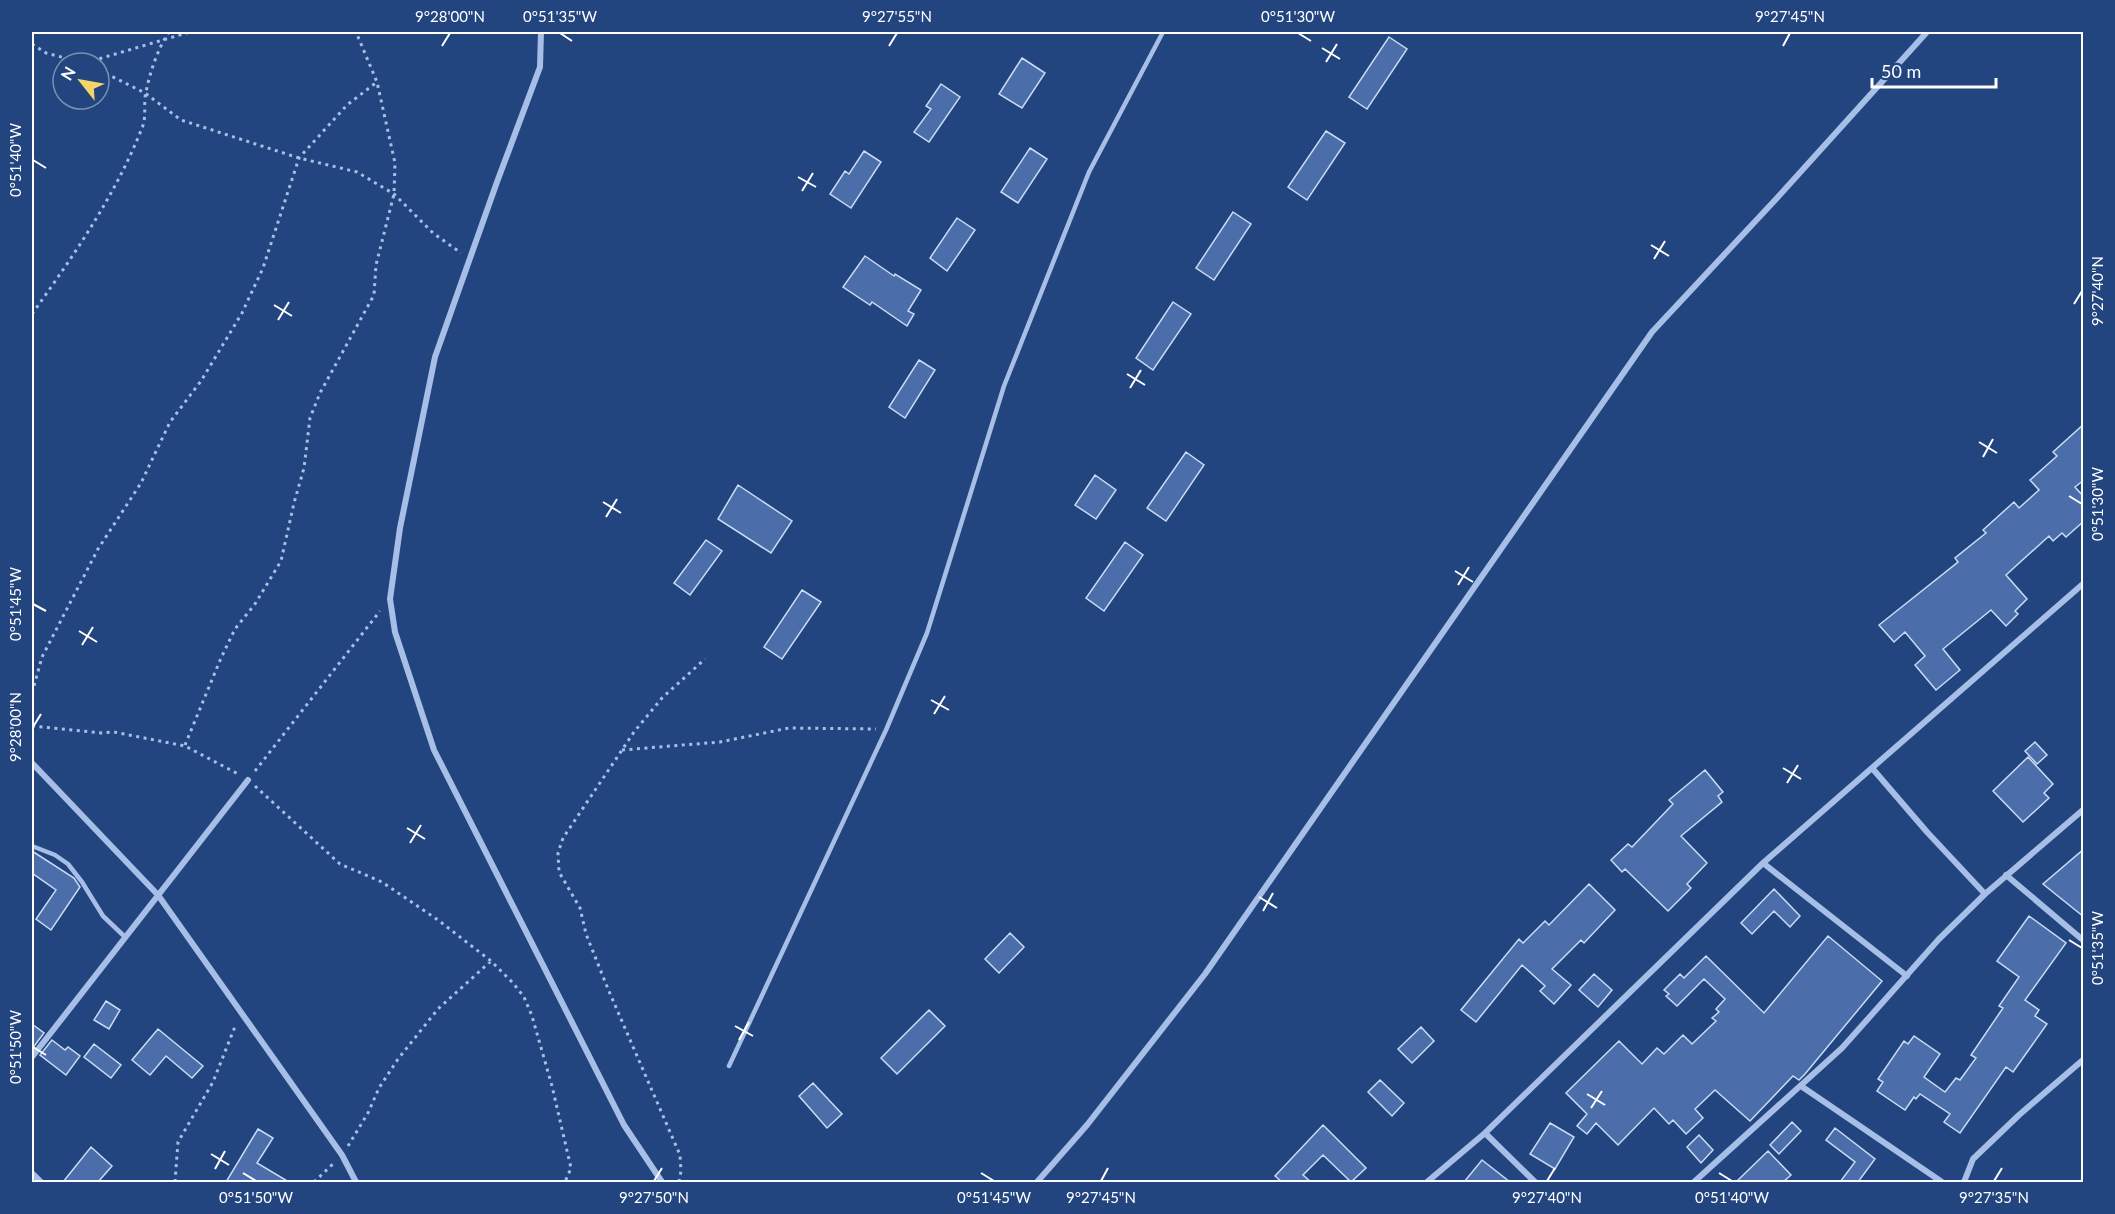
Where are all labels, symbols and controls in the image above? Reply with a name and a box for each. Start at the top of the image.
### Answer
text: 9°28'00"N [415,7,485,25]
text: 0°51'35"W [523,7,597,25]
text: 9°27'55"N [862,7,932,25]
text: 0°51'30"W [1261,7,1335,25]
text: 9°27'45"N [1755,7,1825,25]
north arrow [51,51,111,111]
scale bar [1872,51,1996,89]
text: 50 m [1881,60,1921,82]
text: N [56,63,79,83]
text: 0°51'40"W [6,123,24,197]
text: 9°27'40"N [2088,256,2106,326]
text: 0°51'30"W [2088,467,2106,541]
text: 0°51'45"W [6,567,24,641]
text: 9°28'00"N [6,692,24,762]
text: 0°51'35"W [2088,911,2106,985]
text: 0°51'50"W [6,1010,24,1084]
text: 0°51'50"W [219,1188,293,1206]
text: 9°27'50"N [619,1188,689,1206]
text: 0°51'45"W [957,1188,1031,1206]
text: 9°27'45"N [1066,1188,1136,1206]
text: 9°27'40"N [1512,1188,1582,1206]
text: 0°51'40"W [1695,1188,1769,1206]
text: 9°27'35"N [1959,1188,2029,1206]

